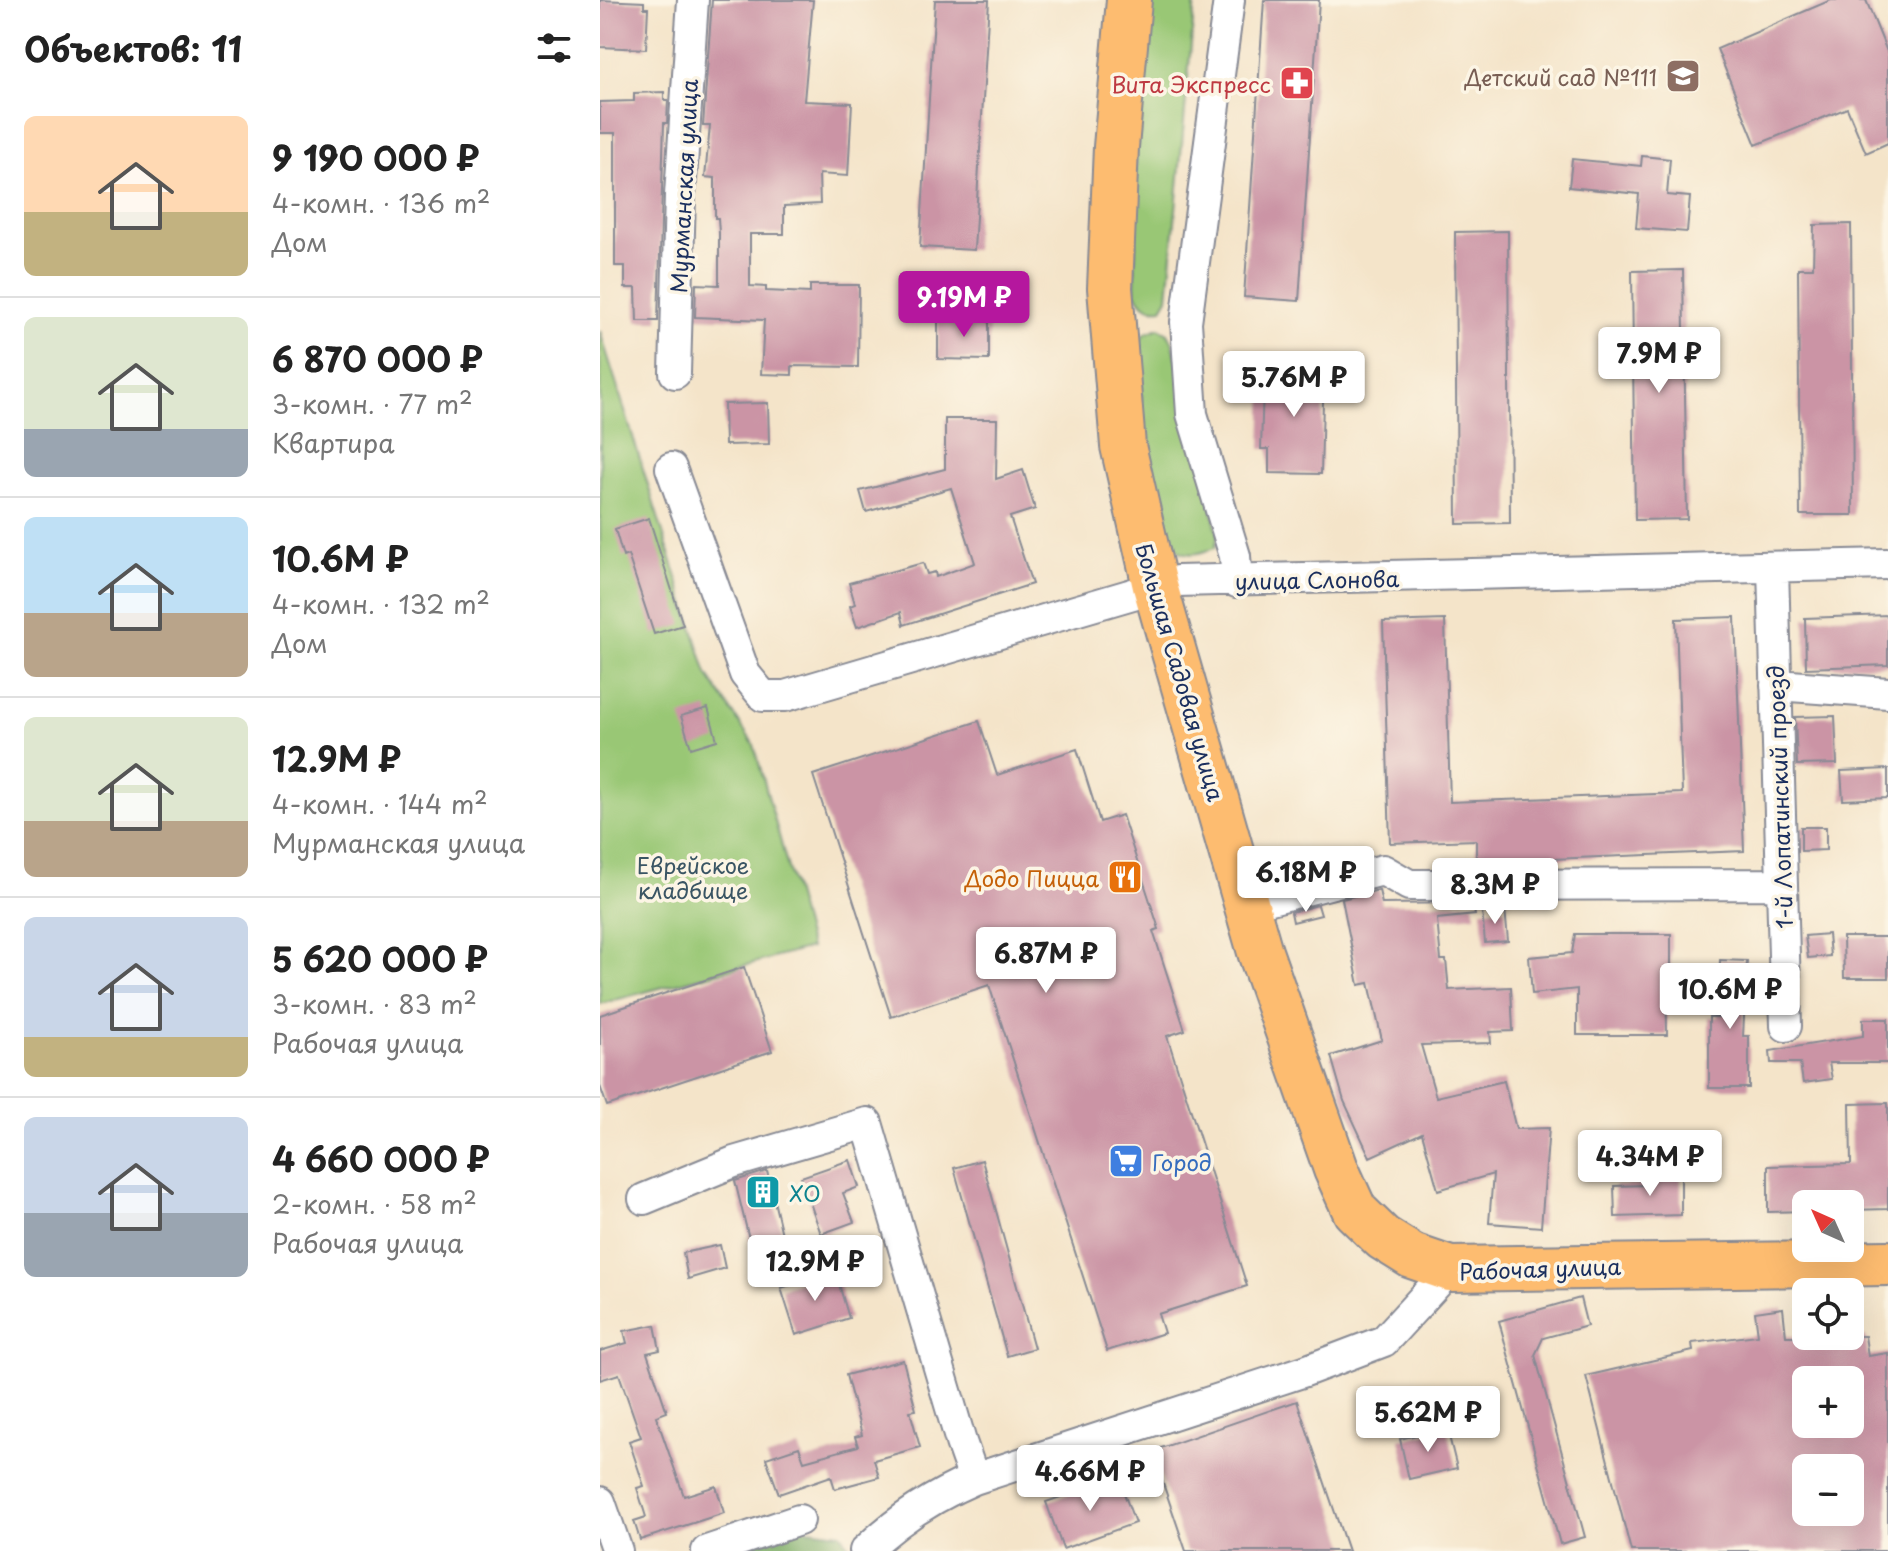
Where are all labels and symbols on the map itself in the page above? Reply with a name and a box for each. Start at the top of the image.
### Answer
school or university icon: Детский сад №111 [1664,57,1702,95]
place label: Детский сад №111 [1464,60,1657,93]
pharmacy icon: Вита Экспресс [1278,64,1316,102]
place label: Вита Экспресс [1111,67,1271,100]
street label: Мурманская улица [661,78,705,294]
pin: 9.19M ₽ [890,271,1038,339]
pin: 7.9M ₽ [1594,327,1724,395]
pin: 5.76M ₽ [1220,351,1368,419]
street label: Большая Садовая улица [1128,539,1234,805]
street label: улица Слонова [1234,561,1400,597]
street label: 1-й Лопатинский проезд [1758,665,1800,929]
pin: 6.18M ₽ [1232,846,1380,914]
park label: Еврейское кладбище [637,848,749,906]
restaurant icon: Додо Пицца [1106,858,1144,896]
pin: 8.3M ₽ [1430,858,1560,926]
place label: Додо Пицца [964,861,1099,894]
pin: 6.87M ₽ [972,927,1120,995]
pin: 10.6M ₽ [1656,963,1804,1031]
pin: 4.34M ₽ [1576,1130,1724,1198]
supermarket icon: Город [1107,1142,1145,1180]
place label: Город [1152,1145,1212,1178]
building icon: ХО [744,1173,782,1211]
place label: ХО [789,1176,821,1209]
north arrow [1792,1190,1864,1262]
pin: 12.9M ₽ [741,1235,889,1303]
street label: Рабочая улица [1458,1249,1622,1287]
pin: 5.62M ₽ [1354,1386,1502,1454]
pin: 4.66M ₽ [1016,1445,1164,1513]

